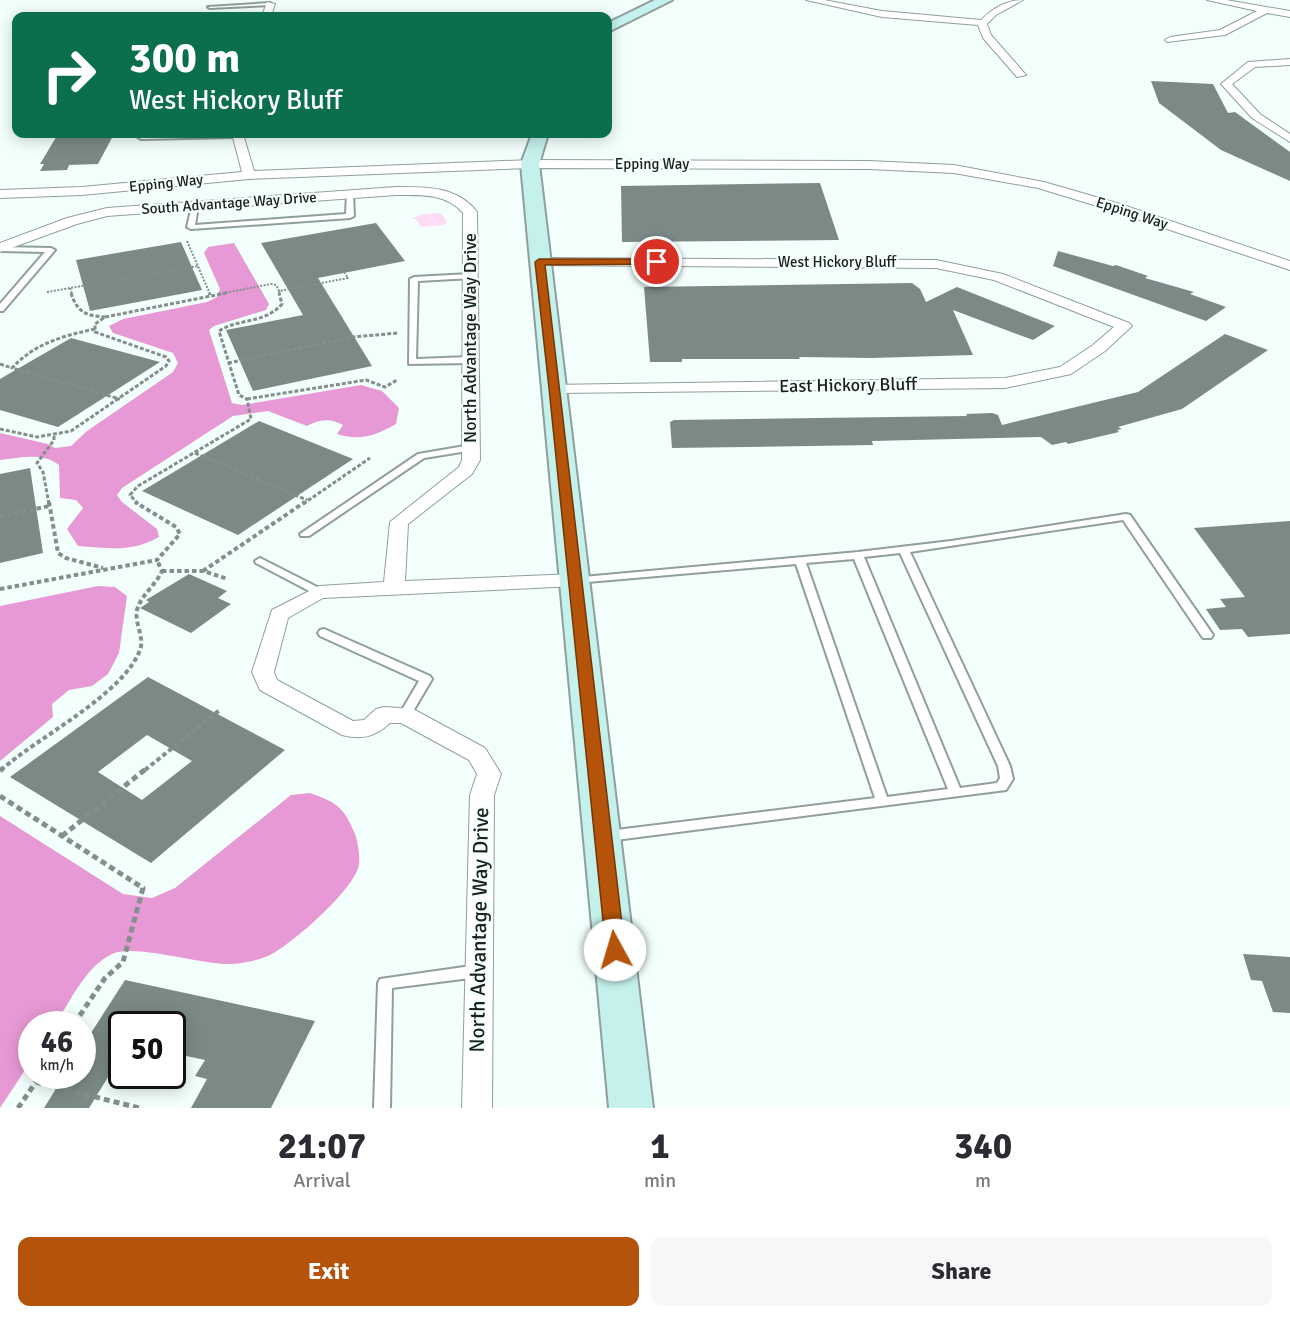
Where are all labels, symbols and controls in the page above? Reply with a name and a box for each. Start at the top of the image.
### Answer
text: 300 m [129,33,240,84]
icon: right [30,36,108,114]
text: West Hickory Bluff [129,84,342,117]
street label: Epping Way [615,155,689,173]
street label: Epping Way [128,170,204,196]
street label: South Advantage Way Drive [141,188,317,218]
street label: Epping Way [1094,193,1170,233]
street label: North Advantage Way Drive [459,233,481,443]
pin [631,236,682,287]
icon: arrive [640,245,673,278]
street label: West Hickory Bluff [778,253,898,271]
street label: East Hickory Bluff [779,373,918,397]
street label: North Advantage Way Drive [464,807,494,1053]
position arrow [583,918,647,982]
speed limit sign: 50 [108,1011,186,1089]
text: 46 [41,1024,73,1061]
text: km/h [40,1056,74,1074]
text: 21:07 [278,1124,366,1169]
text: 1 [650,1124,670,1169]
text: 340 [954,1124,1012,1169]
text: Arrival [293,1168,351,1193]
text: min [644,1168,676,1193]
text: m [975,1168,991,1193]
button: Exit [18,1237,639,1306]
button: Share [651,1237,1272,1306]

